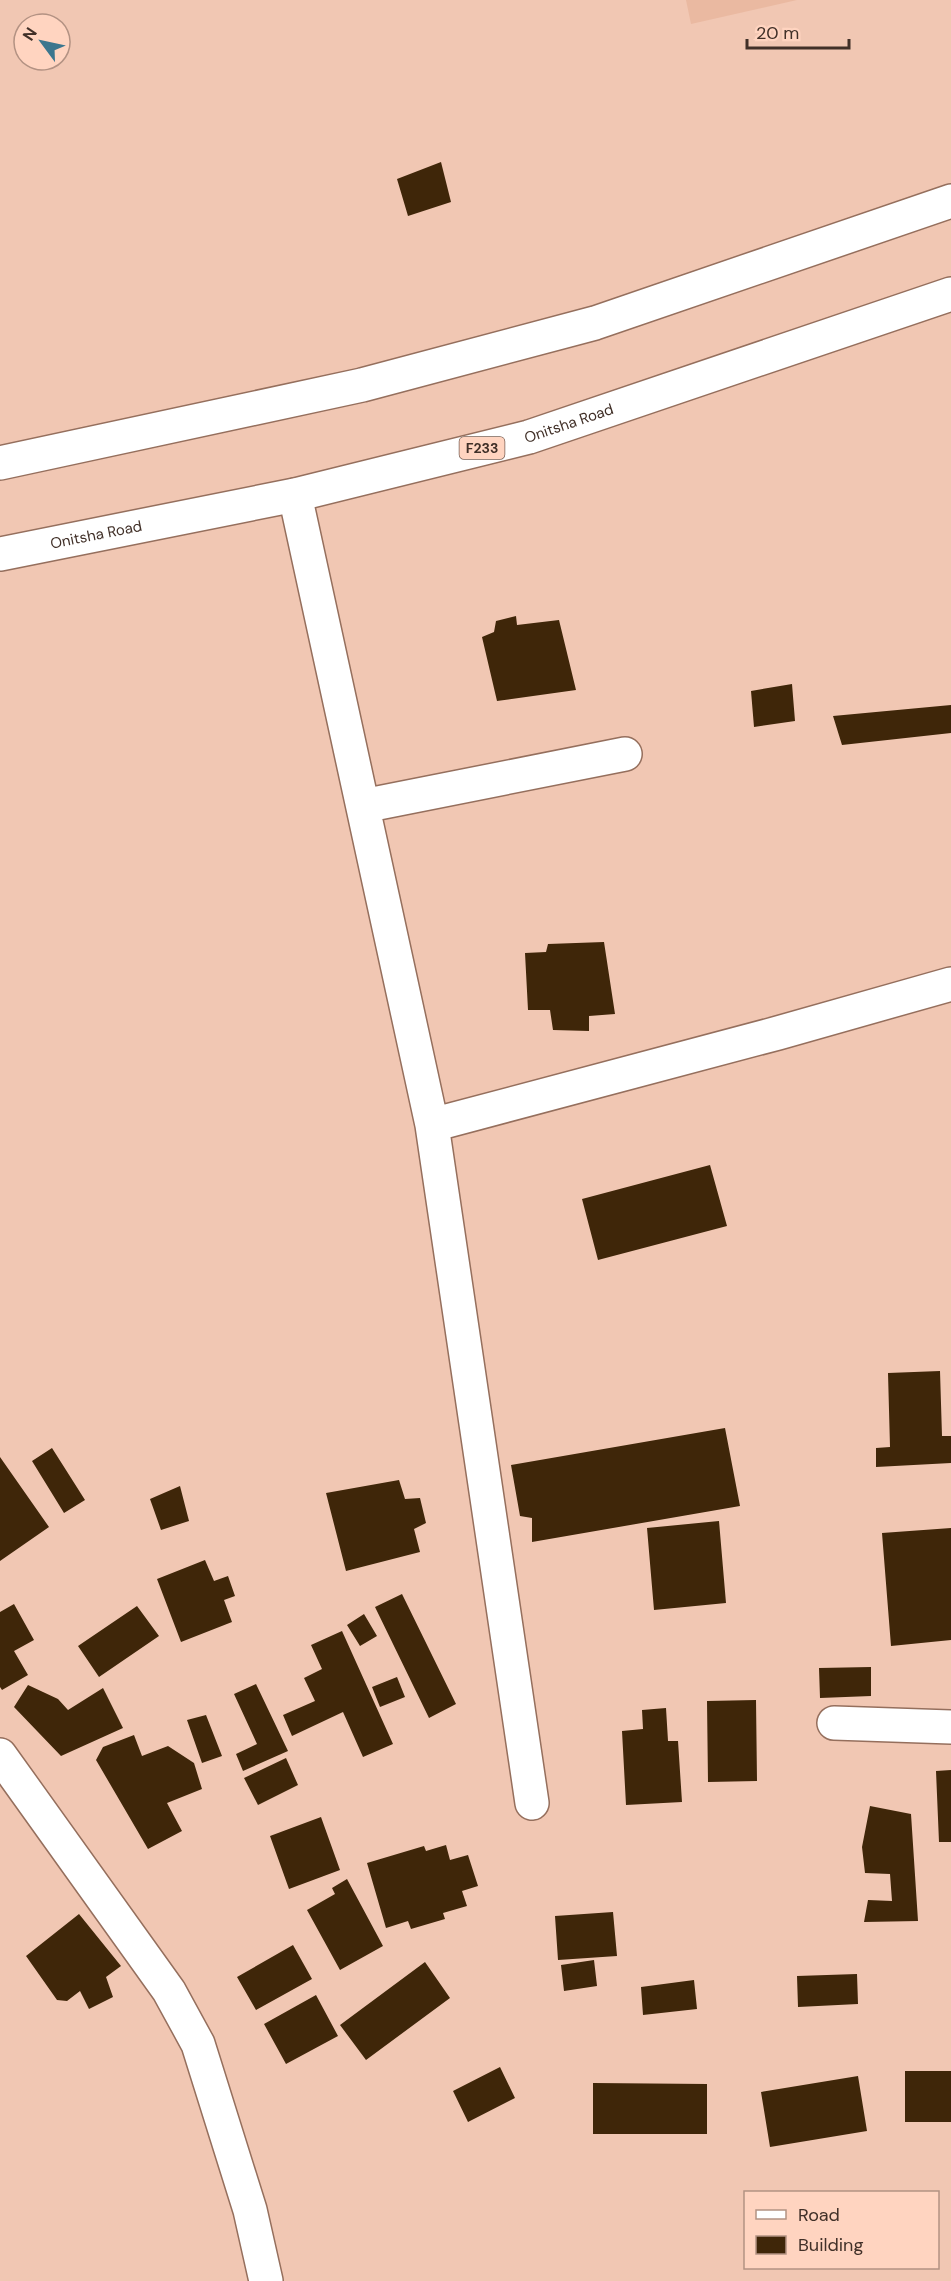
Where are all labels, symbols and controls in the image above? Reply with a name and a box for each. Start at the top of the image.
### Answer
north arrow [12,12,72,72]
scale bar [747,12,849,50]
text: 20 m [756,21,799,45]
text: N [18,23,42,45]
street label: Onitsha Road [522,399,616,448]
road number: F233 [460,437,504,459]
street label: Onitsha Road [49,516,144,554]
legend [744,2191,939,2269]
text: Road [798,2203,840,2227]
text: Building [798,2233,863,2257]

